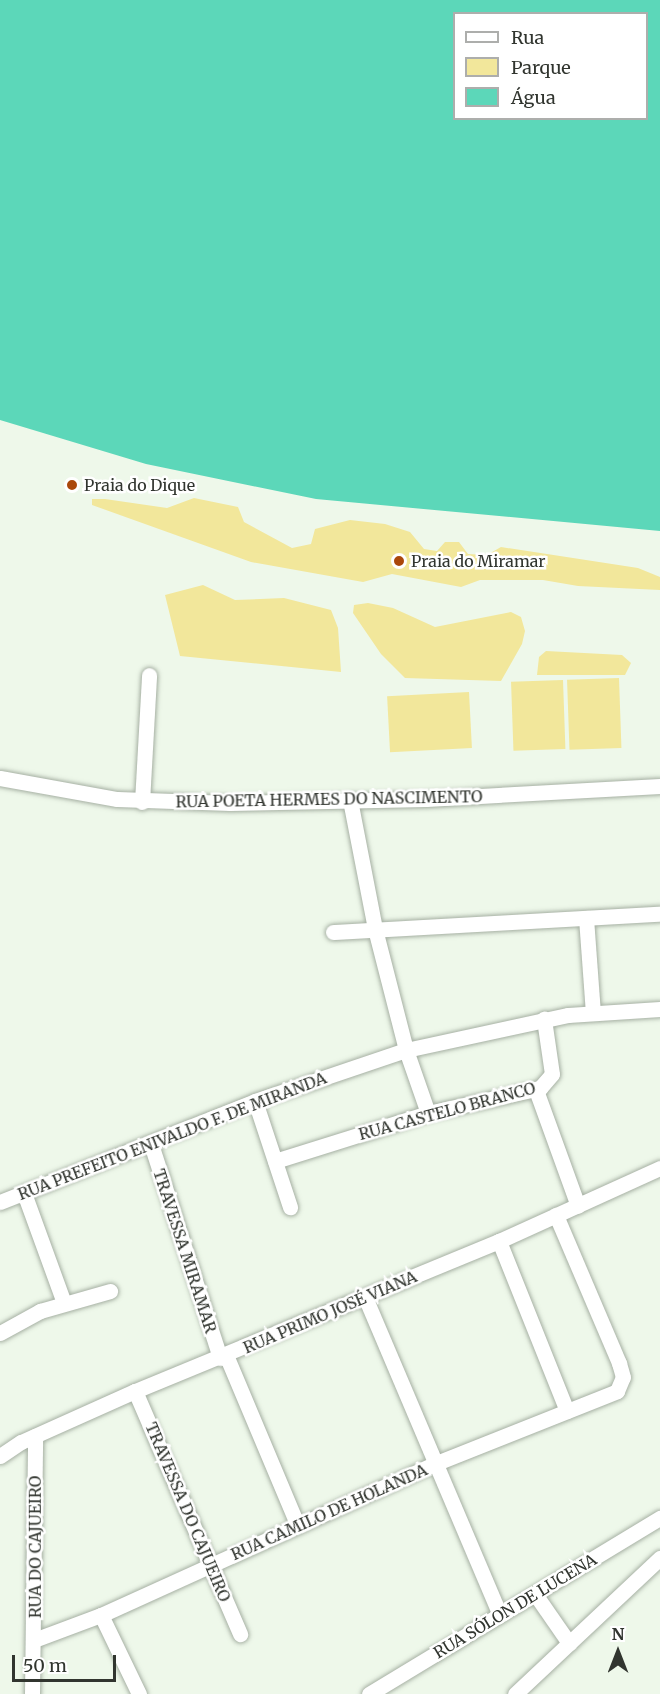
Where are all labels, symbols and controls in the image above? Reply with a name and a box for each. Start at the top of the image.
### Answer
legend [453,12,648,120]
text: Rua [511,26,544,49]
text: Parque [511,56,571,79]
text: Água [511,86,556,109]
place label: Praia do Dique [84,475,195,495]
marker: Praia do Dique [65,478,79,492]
place label: Praia do Miramar [411,551,546,571]
marker: Praia do Miramar [392,554,406,568]
street label: RUA POETA HERMES DO NASCIMENTO [175,787,483,811]
street label: RUA PREFEITO ENIVALDO F. DE MIRANDA [15,1068,329,1204]
street label: RUA CASTELO BRANCO [356,1078,538,1144]
street label: TRAVESSA MIRAMAR [149,1166,221,1336]
street label: RUA PRIMO JOSÉ VIANA [240,1267,420,1357]
street label: TRAVESSA DO CAJUEIRO [141,1419,235,1605]
street label: RUA CAMILO DE HOLANDA [228,1460,430,1564]
street label: RUA DO CAJUEIRO [25,1476,45,1618]
street label: RUA SÓLON DE LUCENA [430,1550,600,1662]
north arrow [588,1622,648,1682]
text: N [612,1624,624,1644]
scale bar [15,1643,118,1681]
text: 50 m [23,1654,67,1677]

